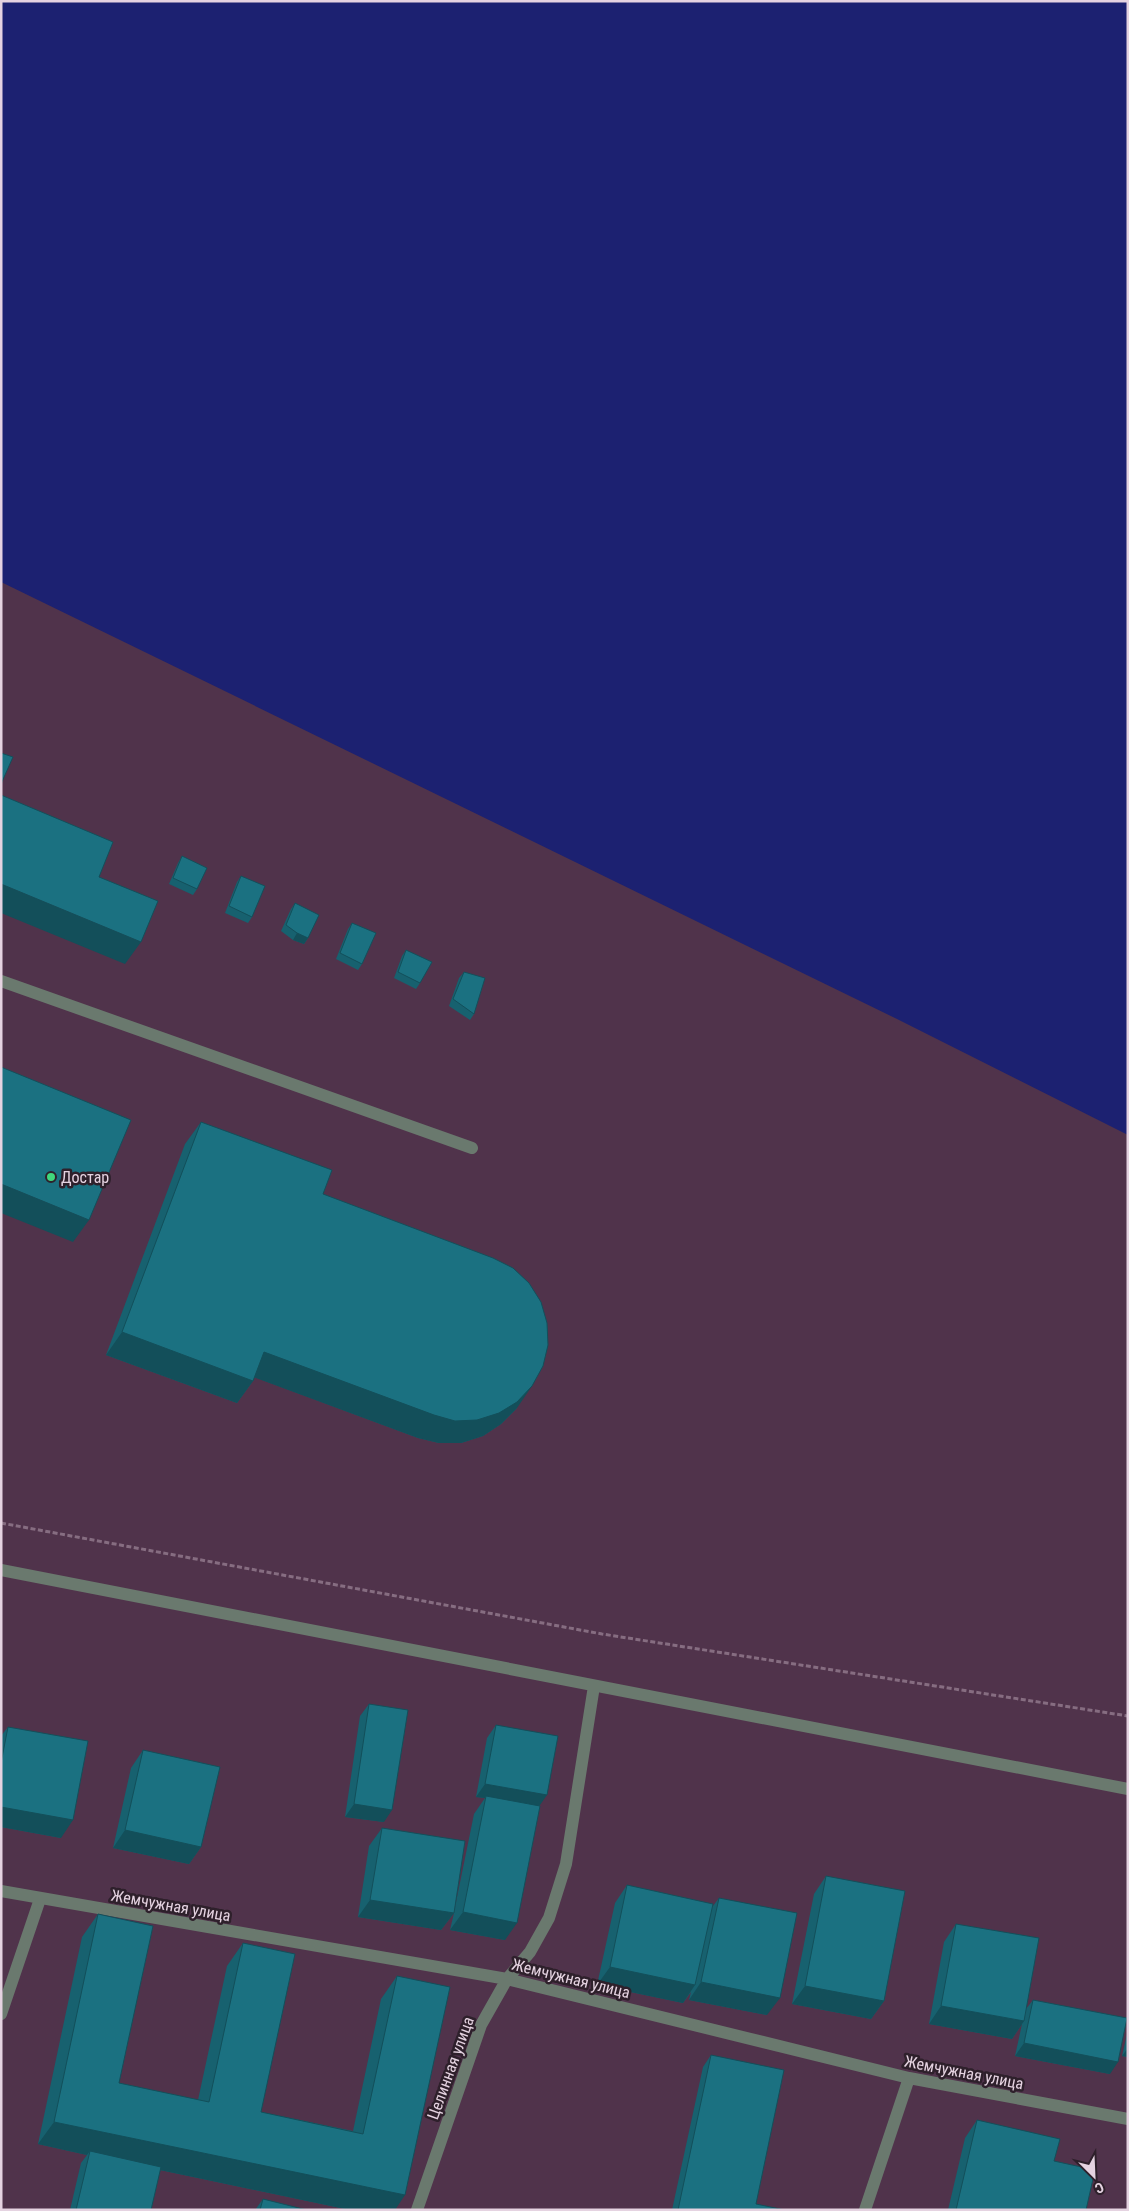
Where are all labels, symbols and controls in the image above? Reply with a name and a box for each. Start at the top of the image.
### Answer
place label: Достар [61,1168,109,1187]
marker: Достар [45,1171,57,1183]
street label: Жемчужная улица [110,1886,232,1925]
street label: Жемчужная улица [510,1955,632,2002]
street label: Целинная улица [423,2014,478,2122]
street label: Жемчужная улица [903,2052,1025,2093]
north arrow [1069,2151,1119,2201]
text: С [1092,2179,1106,2197]

